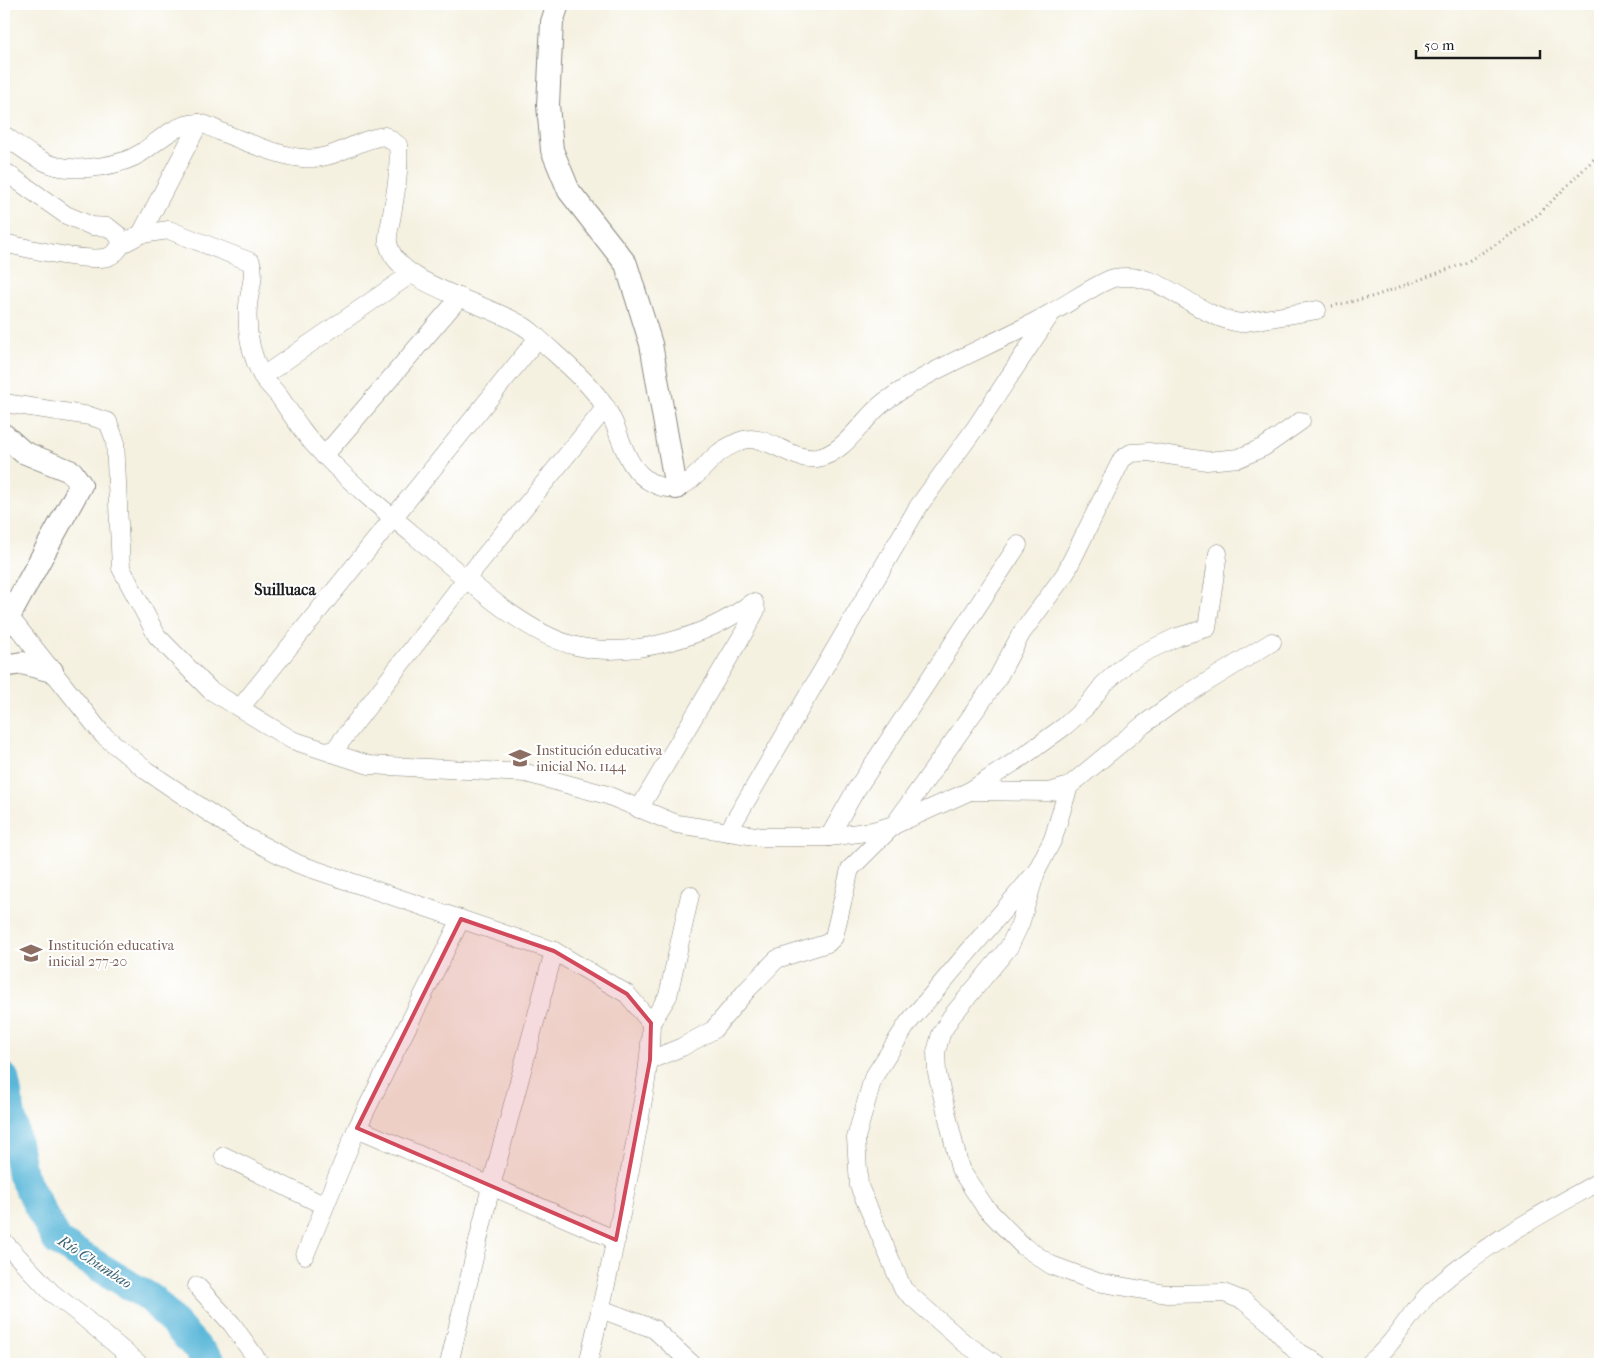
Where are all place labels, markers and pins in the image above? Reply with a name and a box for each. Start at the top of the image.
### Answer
place label: Institución educativa inicial No. 1144 [536,742,663,775]
school or university icon: Institución educativa inicial No. 1144 [507,745,533,771]
place label: Institución educativa inicial 277-20 [48,937,175,970]
school or university icon: Institución educativa inicial 277-20 [18,940,44,966]

